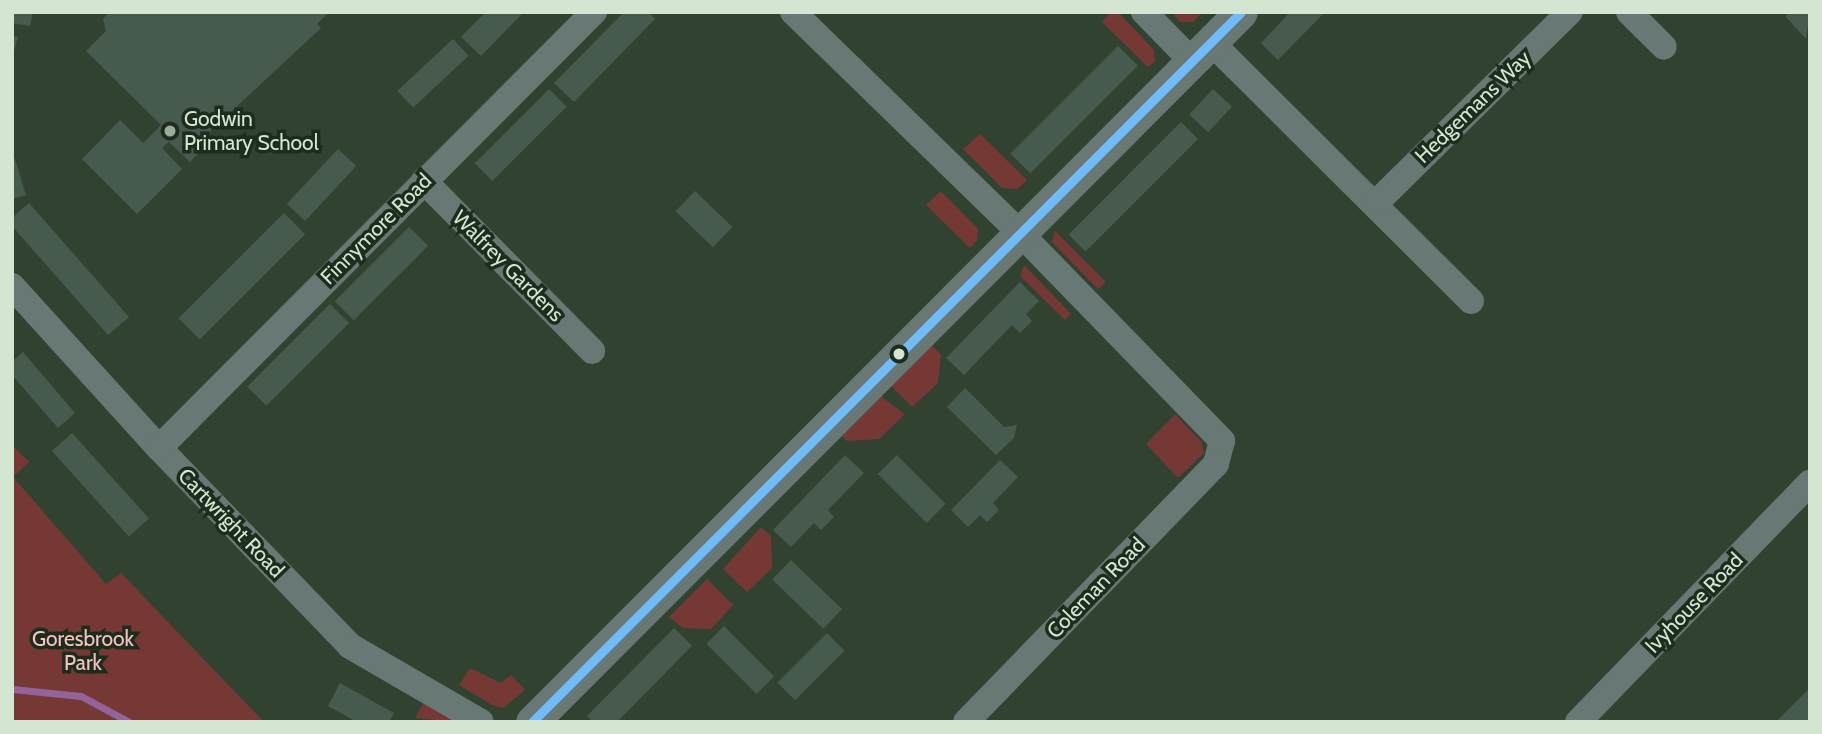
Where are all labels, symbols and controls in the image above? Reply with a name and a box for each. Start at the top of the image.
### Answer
street label: Hedgemans Way [1410,45,1536,169]
place label: Godwin Primary School [184,106,319,156]
marker: Godwin Primary School [162,123,178,139]
street label: Finnymore Road [315,168,437,290]
street label: Walfrey Gardens [447,205,569,327]
unlabelled marker [892,347,906,361]
street label: Cartwright Road [173,463,289,583]
street label: Coleman Road [1042,532,1150,644]
street label: Ivyhouse Road [1640,548,1748,658]
park label: Goresbrook Park [32,626,134,676]

